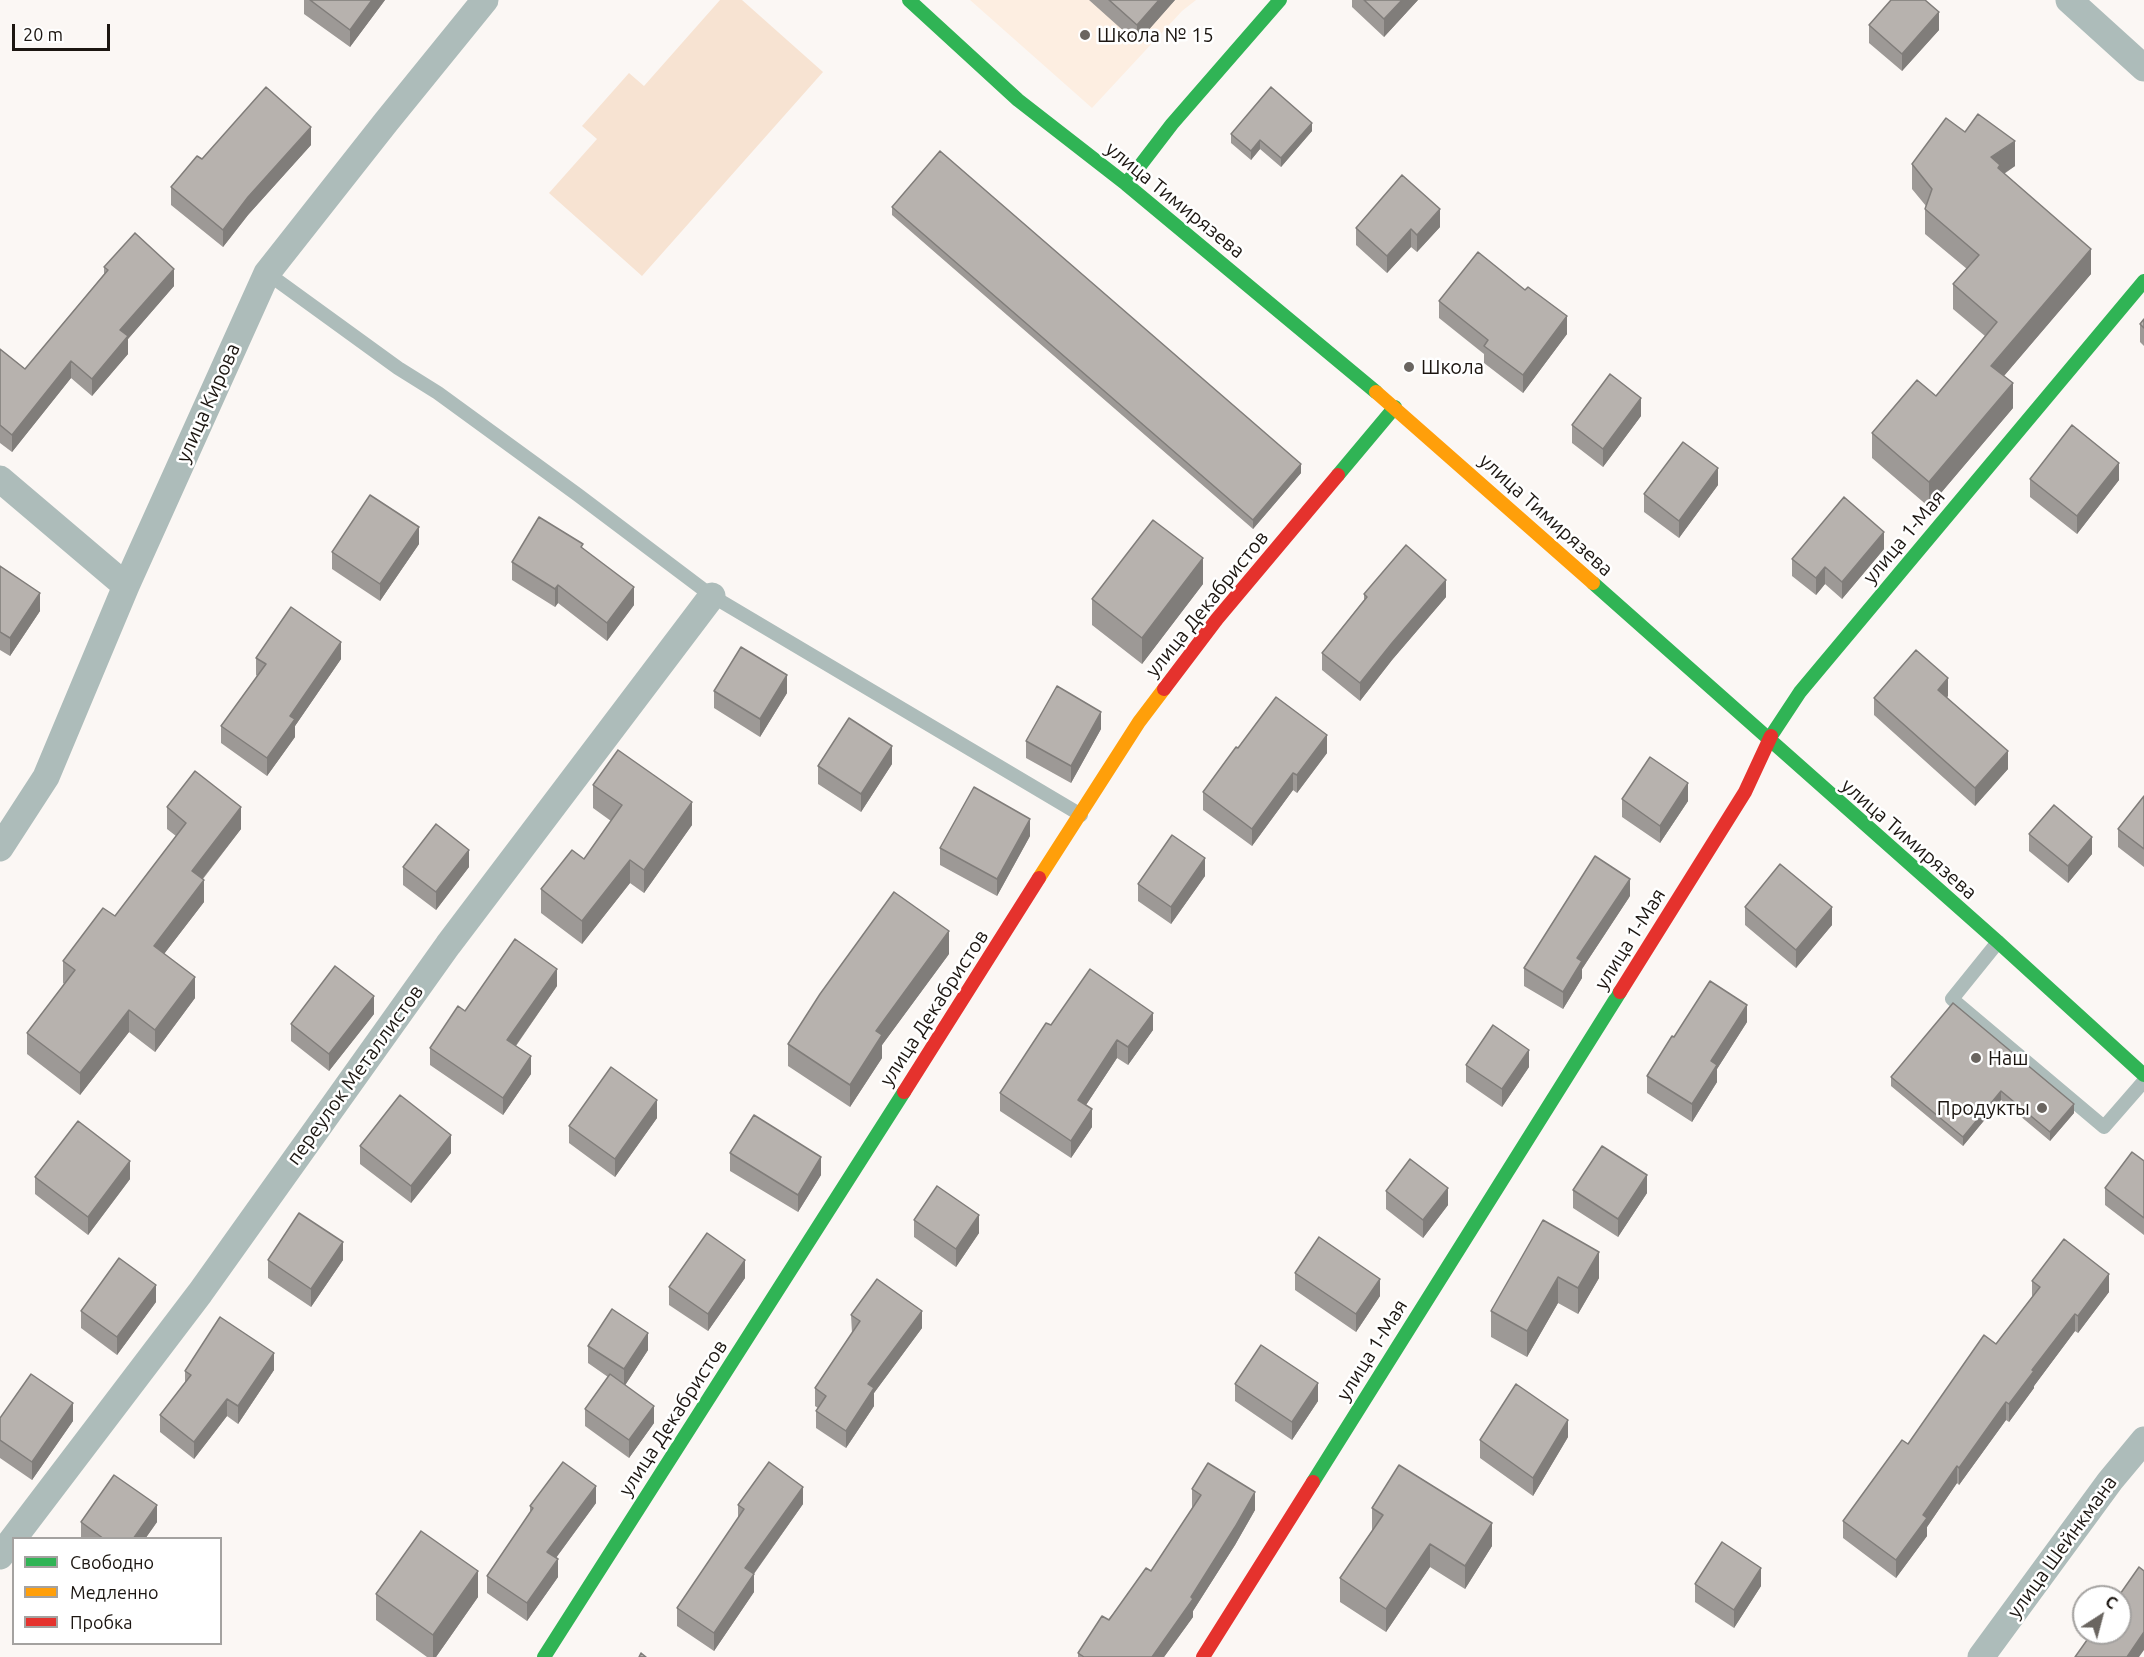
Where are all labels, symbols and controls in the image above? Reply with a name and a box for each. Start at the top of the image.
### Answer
scale bar [15,12,112,50]
place label: Школа № 15 [1097,23,1214,47]
text: 20 m [23,24,63,44]
marker: Школа № 15 [1078,28,1092,42]
street label: улица Тимирязева [1101,137,1249,263]
street label: улица Кирова [171,340,245,466]
place label: Школа [1421,355,1484,379]
marker: Школа [1402,360,1416,374]
street label: улица Тимирязева [1474,449,1618,581]
street label: улица 1-Мая [1858,485,1950,589]
street label: улица Декабристов [1141,526,1273,682]
street label: улица Тимирязева [1836,774,1982,904]
street label: улица 1-Мая [1589,884,1671,994]
street label: улица Декабристов [875,925,993,1091]
street label: переулок Металлистов [282,980,428,1170]
place label: Наш [1988,1046,2028,1070]
marker: Наш [1969,1051,1983,1065]
place label: Продукты [1937,1096,2030,1120]
marker: Продукты [2035,1101,2049,1115]
street label: улица 1-Мая [1331,1295,1413,1405]
street label: улица Декабристов [614,1335,732,1501]
street label: улица Шейнкмана [2002,1471,2122,1623]
legend [12,1537,222,1645]
text: Свободно [70,1552,154,1572]
text: Медленно [70,1582,159,1602]
north arrow [2072,1585,2132,1645]
text: С [2102,1592,2121,1612]
text: Пробка [70,1612,133,1632]

